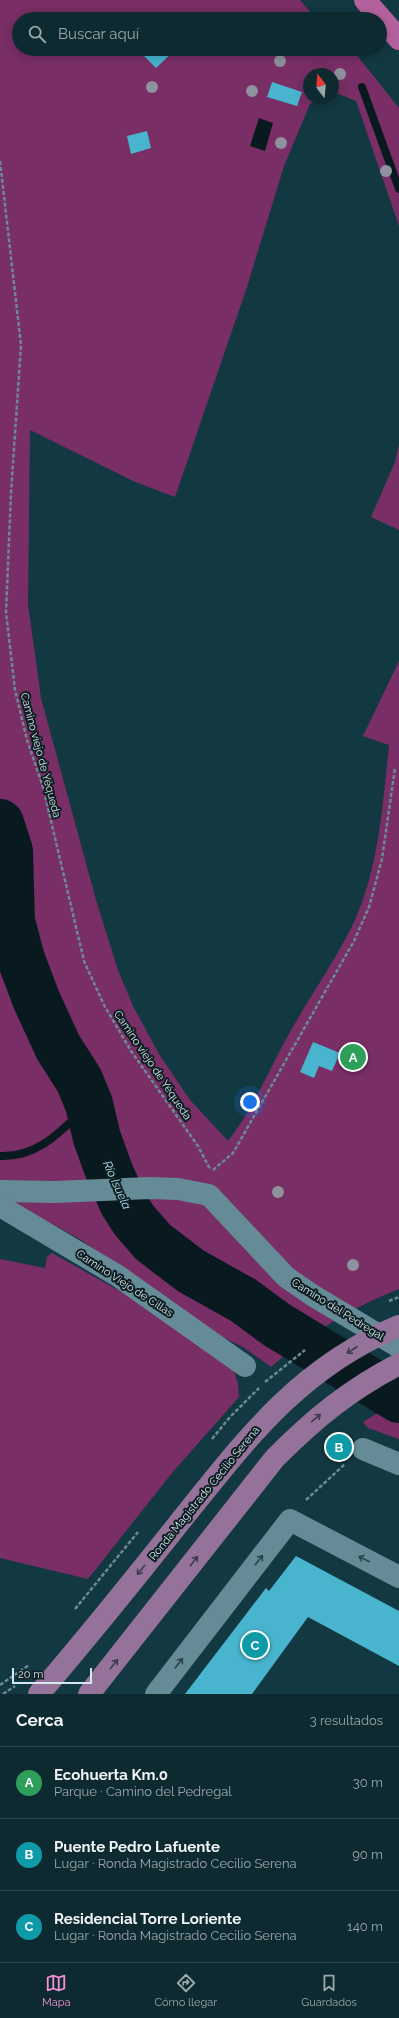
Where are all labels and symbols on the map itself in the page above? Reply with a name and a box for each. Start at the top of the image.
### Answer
north arrow [303,68,339,104]
street label: Camino viejo de Yéqueda [18,691,63,819]
street label: Camino viejo de Yéqueda [111,1008,194,1122]
pin: A [340,1042,366,1072]
your location [240,1092,260,1112]
water label: Río Isuela [100,1158,134,1212]
street label: Camino Viejo de Cillas [74,1247,176,1320]
street label: Camino del Pedregal [289,1276,386,1343]
one-way arrow [347,1346,358,1354]
one-way arrow [311,1414,322,1423]
street label: Ronda Magistrado Cecilio Serena [146,1424,262,1563]
pin: B [326,1432,352,1462]
one-way arrow [359,1554,371,1562]
one-way arrow [254,1555,263,1566]
one-way arrow [190,1556,198,1567]
one-way arrow [137,1564,146,1575]
pin: C [242,1630,268,1660]
one-way arrow [109,1658,118,1669]
one-way arrow [175,1658,184,1669]
scale bar [12,1666,92,1685]

